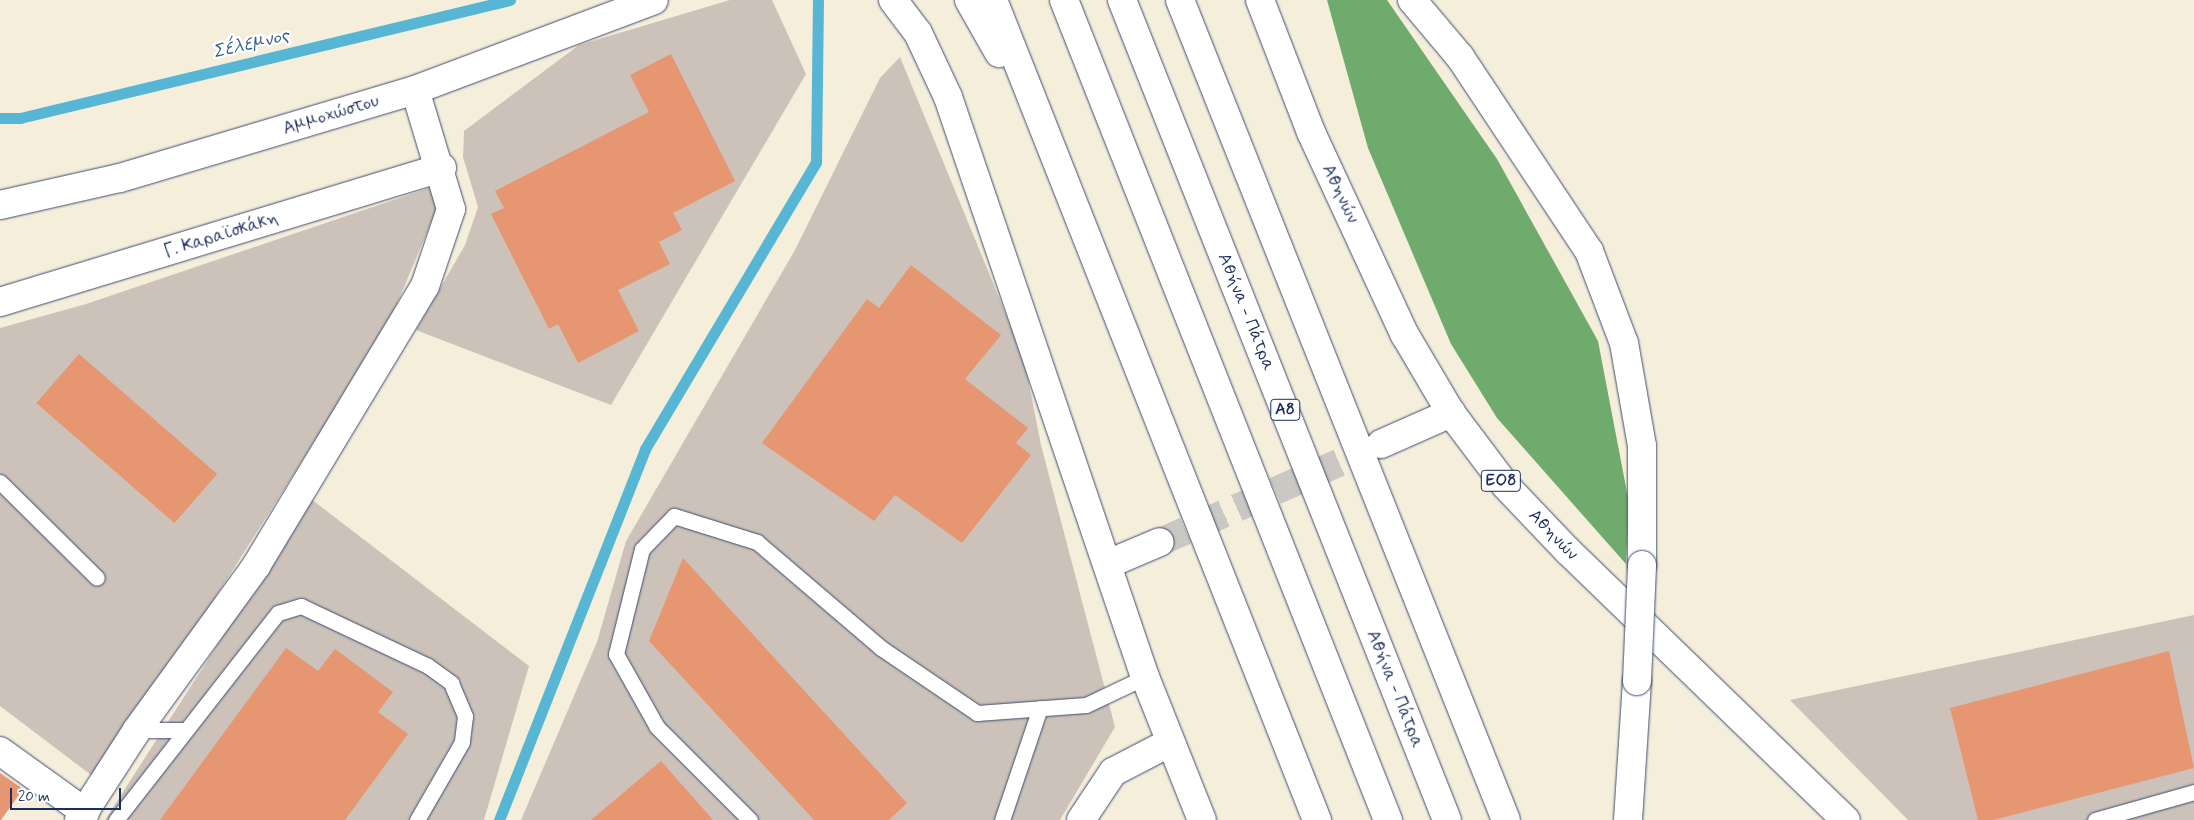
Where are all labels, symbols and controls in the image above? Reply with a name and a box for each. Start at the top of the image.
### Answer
water label: Σέλεμνος [211,24,291,64]
street label: Αμμοχώστου [280,90,382,140]
street label: Αθηνών [1317,161,1363,227]
street label: Γ. Καραϊσκάκη [161,207,281,263]
street label: Αθήνα - Πάτρα [1213,250,1279,374]
road number: Α8 [1270,396,1300,424]
road number: ΕΟ8 [1480,468,1522,494]
street label: Αθηνών [1523,505,1583,565]
street label: Αθήνα - Πάτρα [1362,627,1428,751]
scale bar [12,778,124,810]
text: 20 m [18,787,50,807]

